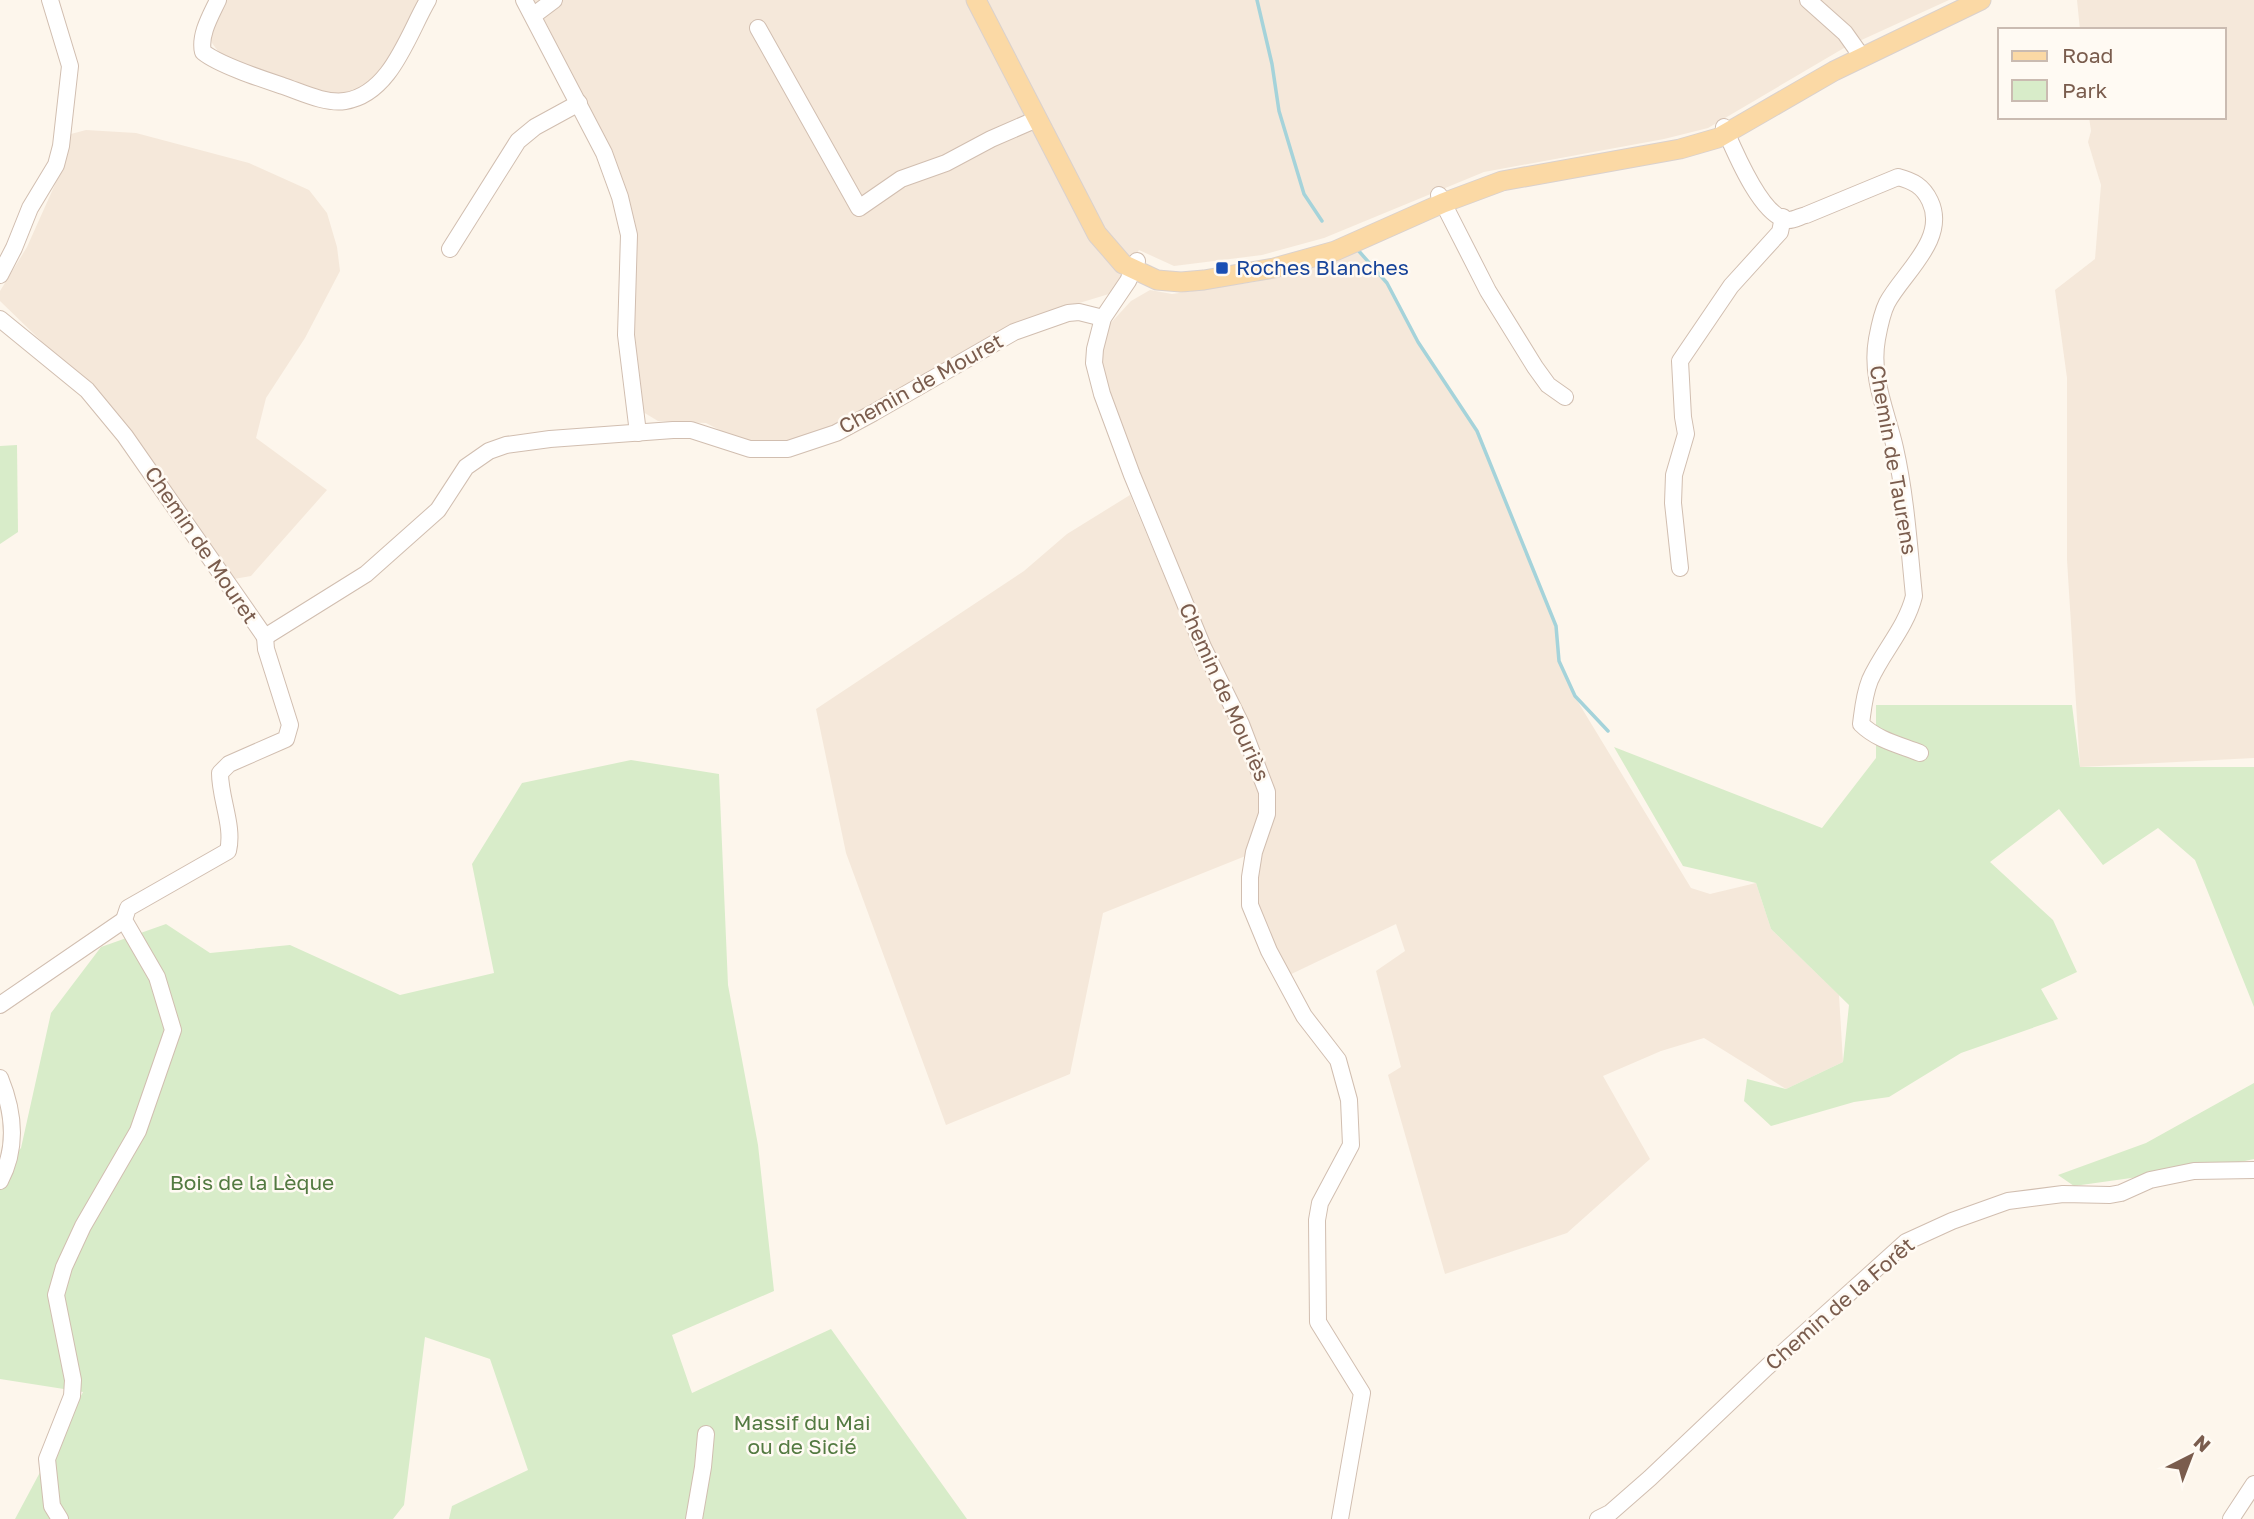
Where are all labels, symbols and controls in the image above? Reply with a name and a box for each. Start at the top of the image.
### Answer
legend [1998,28,2226,119]
text: Road [2062,42,2113,68]
text: Park [2062,77,2108,103]
place label: Roches Blanches [1236,254,1409,280]
marker: Roches Blanches [1214,260,1230,276]
street label: Chemin de Mouret [834,327,1007,439]
street label: Chemin de Taurens [1865,363,1923,557]
street label: Chemin de Mouret [140,461,264,628]
street label: Chemin de Mouriès [1174,598,1276,785]
park label: Bois de la Lèque [170,1169,334,1195]
street label: Chemin de la Forêt [1759,1231,1919,1375]
park label: Massif du Mai ou de Sicié [733,1409,871,1459]
north arrow [2156,1421,2226,1491]
text: N [2190,1430,2216,1456]

